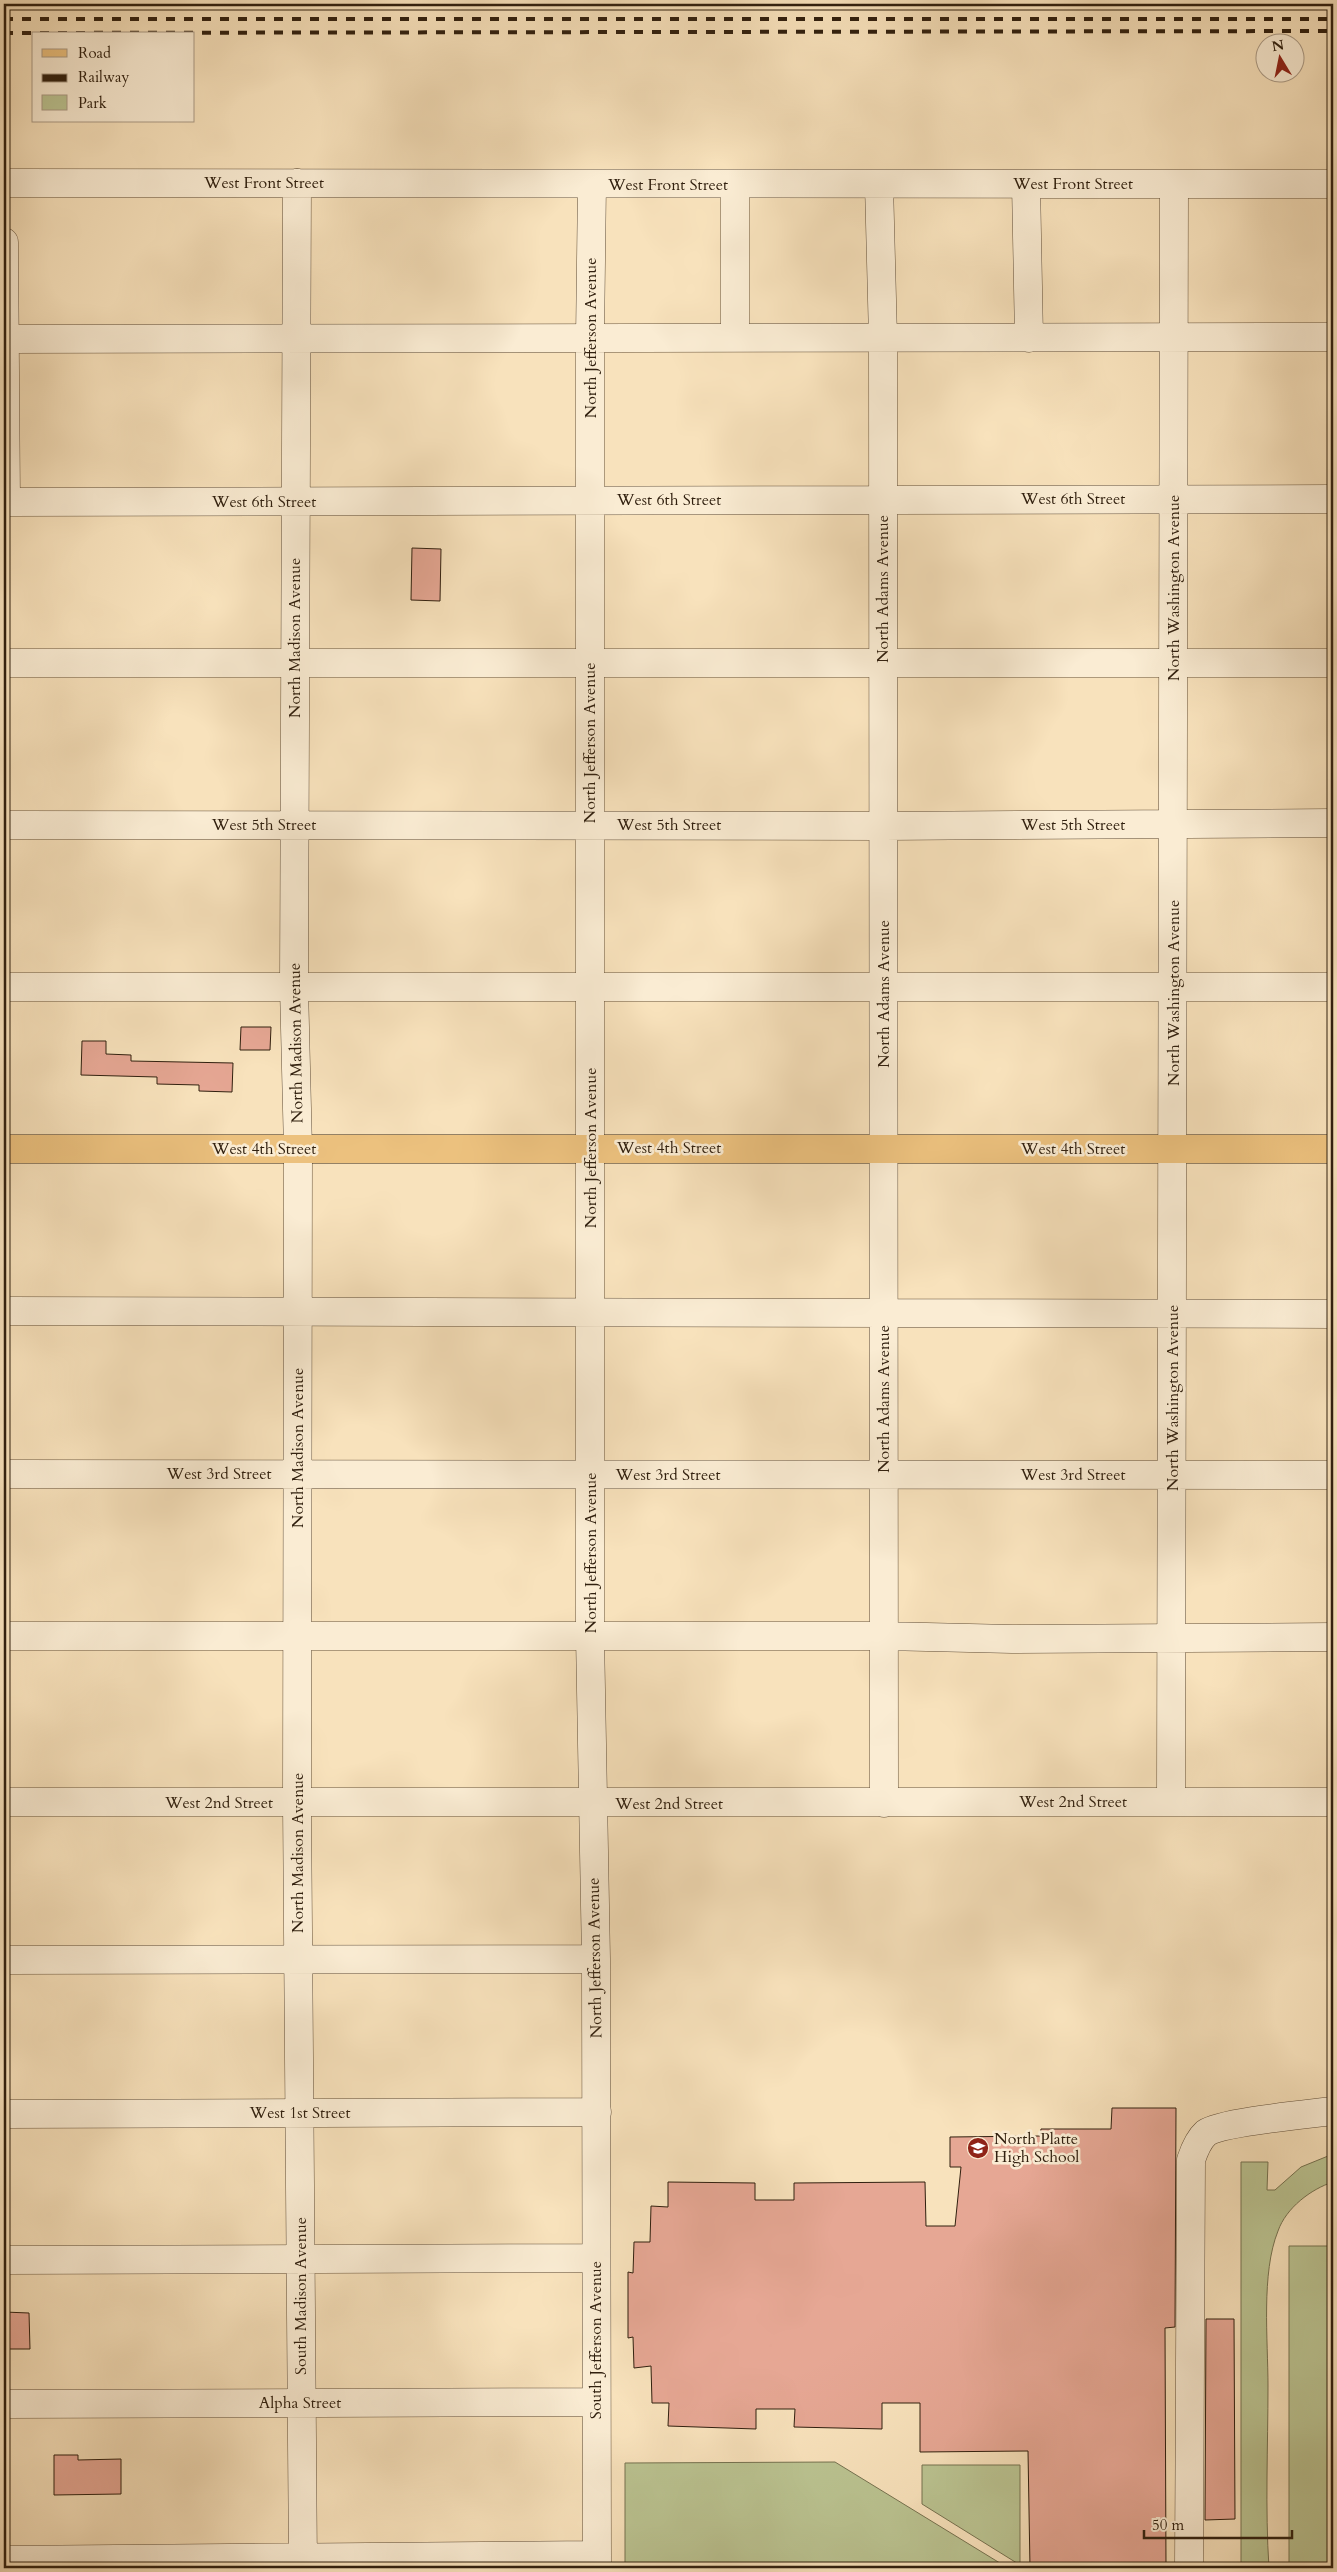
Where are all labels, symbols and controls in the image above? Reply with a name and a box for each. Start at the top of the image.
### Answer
legend [32,32,195,122]
north arrow [1254,32,1304,82]
text: N [1270,35,1285,56]
text: Road [78,43,111,63]
text: Railway [78,67,129,87]
text: Park [78,93,107,113]
street label: West Front Street [203,172,324,194]
street label: West Front Street [1012,173,1133,195]
street label: West Front Street [607,174,728,196]
street label: North Jefferson Avenue [580,258,602,418]
street label: West 6th Street [1020,488,1125,510]
street label: West 6th Street [616,489,721,511]
street label: West 6th Street [211,491,316,513]
street label: North Washington Avenue [1163,495,1185,681]
street label: North Adams Avenue [872,515,894,663]
street label: North Madison Avenue [284,558,306,718]
street label: North Jefferson Avenue [579,663,601,823]
street label: West 5th Street [211,814,316,836]
street label: West 5th Street [616,814,721,836]
street label: West 5th Street [1020,814,1125,836]
street label: North Washington Avenue [1163,900,1185,1086]
street label: North Adams Avenue [873,920,895,1068]
street label: North Madison Avenue [284,963,308,1123]
street label: North Jefferson Avenue [580,1068,602,1228]
street label: West 4th Street [616,1137,721,1159]
street label: West 4th Street [211,1138,316,1160]
street label: West 4th Street [1020,1138,1125,1160]
street label: North Washington Avenue [1162,1305,1184,1491]
street label: North Adams Avenue [873,1325,895,1473]
street label: North Madison Avenue [287,1368,309,1528]
street label: West 3rd Street [166,1463,271,1485]
street label: West 3rd Street [615,1464,720,1486]
street label: West 3rd Street [1020,1464,1125,1486]
street label: North Jefferson Avenue [580,1473,602,1633]
street label: North Madison Avenue [287,1773,309,1933]
street label: West 2nd Street [1018,1791,1127,1813]
street label: West 2nd Street [164,1792,273,1814]
street label: West 2nd Street [614,1793,723,1815]
street label: North Jefferson Avenue [583,1877,607,2039]
street label: West 1st Street [248,2102,351,2124]
place label: North Platte High School [994,2128,1079,2168]
school or university icon: North Platte High School [966,2136,990,2160]
street label: South Madison Avenue [290,2217,312,2375]
street label: South Jefferson Avenue [585,2261,607,2419]
street label: Alpha Street [259,2392,341,2414]
scale bar [1144,2507,1292,2539]
text: 50 m [1152,2515,1184,2535]

